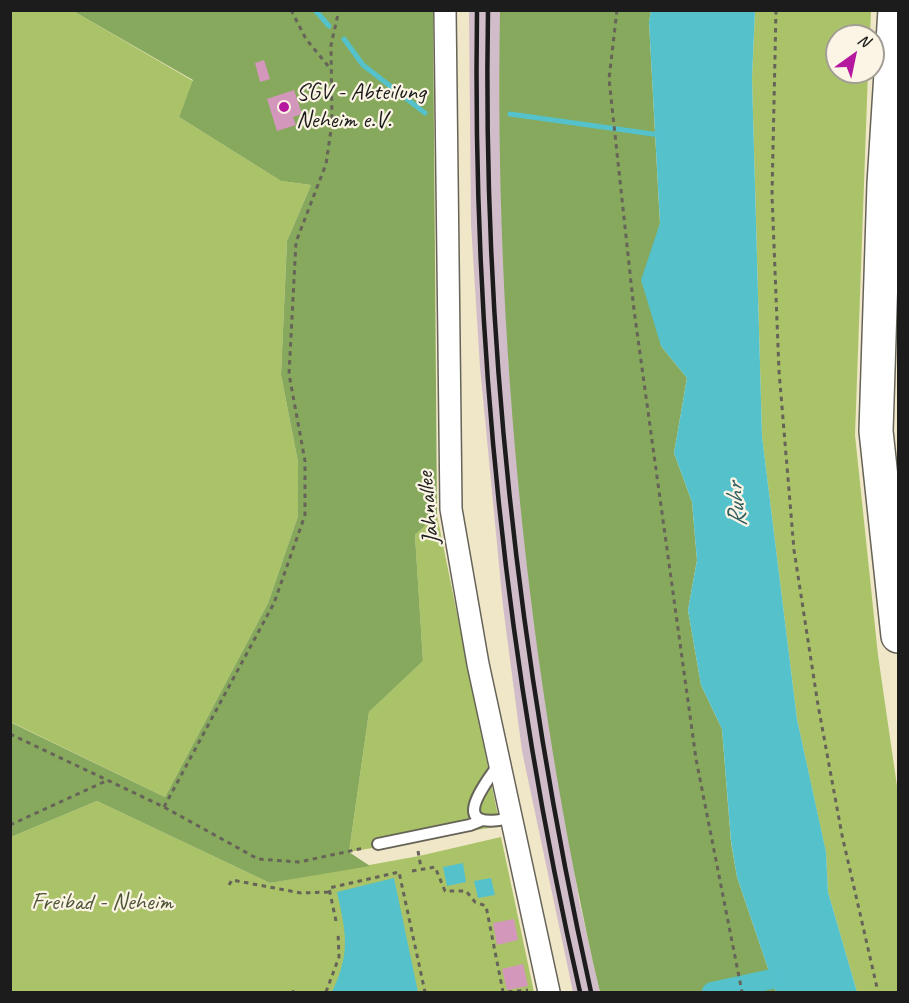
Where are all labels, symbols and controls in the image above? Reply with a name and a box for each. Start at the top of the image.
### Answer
north arrow [825,24,885,84]
text: N [854,29,873,52]
place label: SGV - Abteilung Neheim e.V. [296,79,426,135]
marker: SGV - Abteilung Neheim e.V. [277,100,291,114]
street label: Jahnallee [411,470,447,546]
water label: Ruhr [720,482,754,528]
park label: Freibad - Neheim [31,889,173,917]

